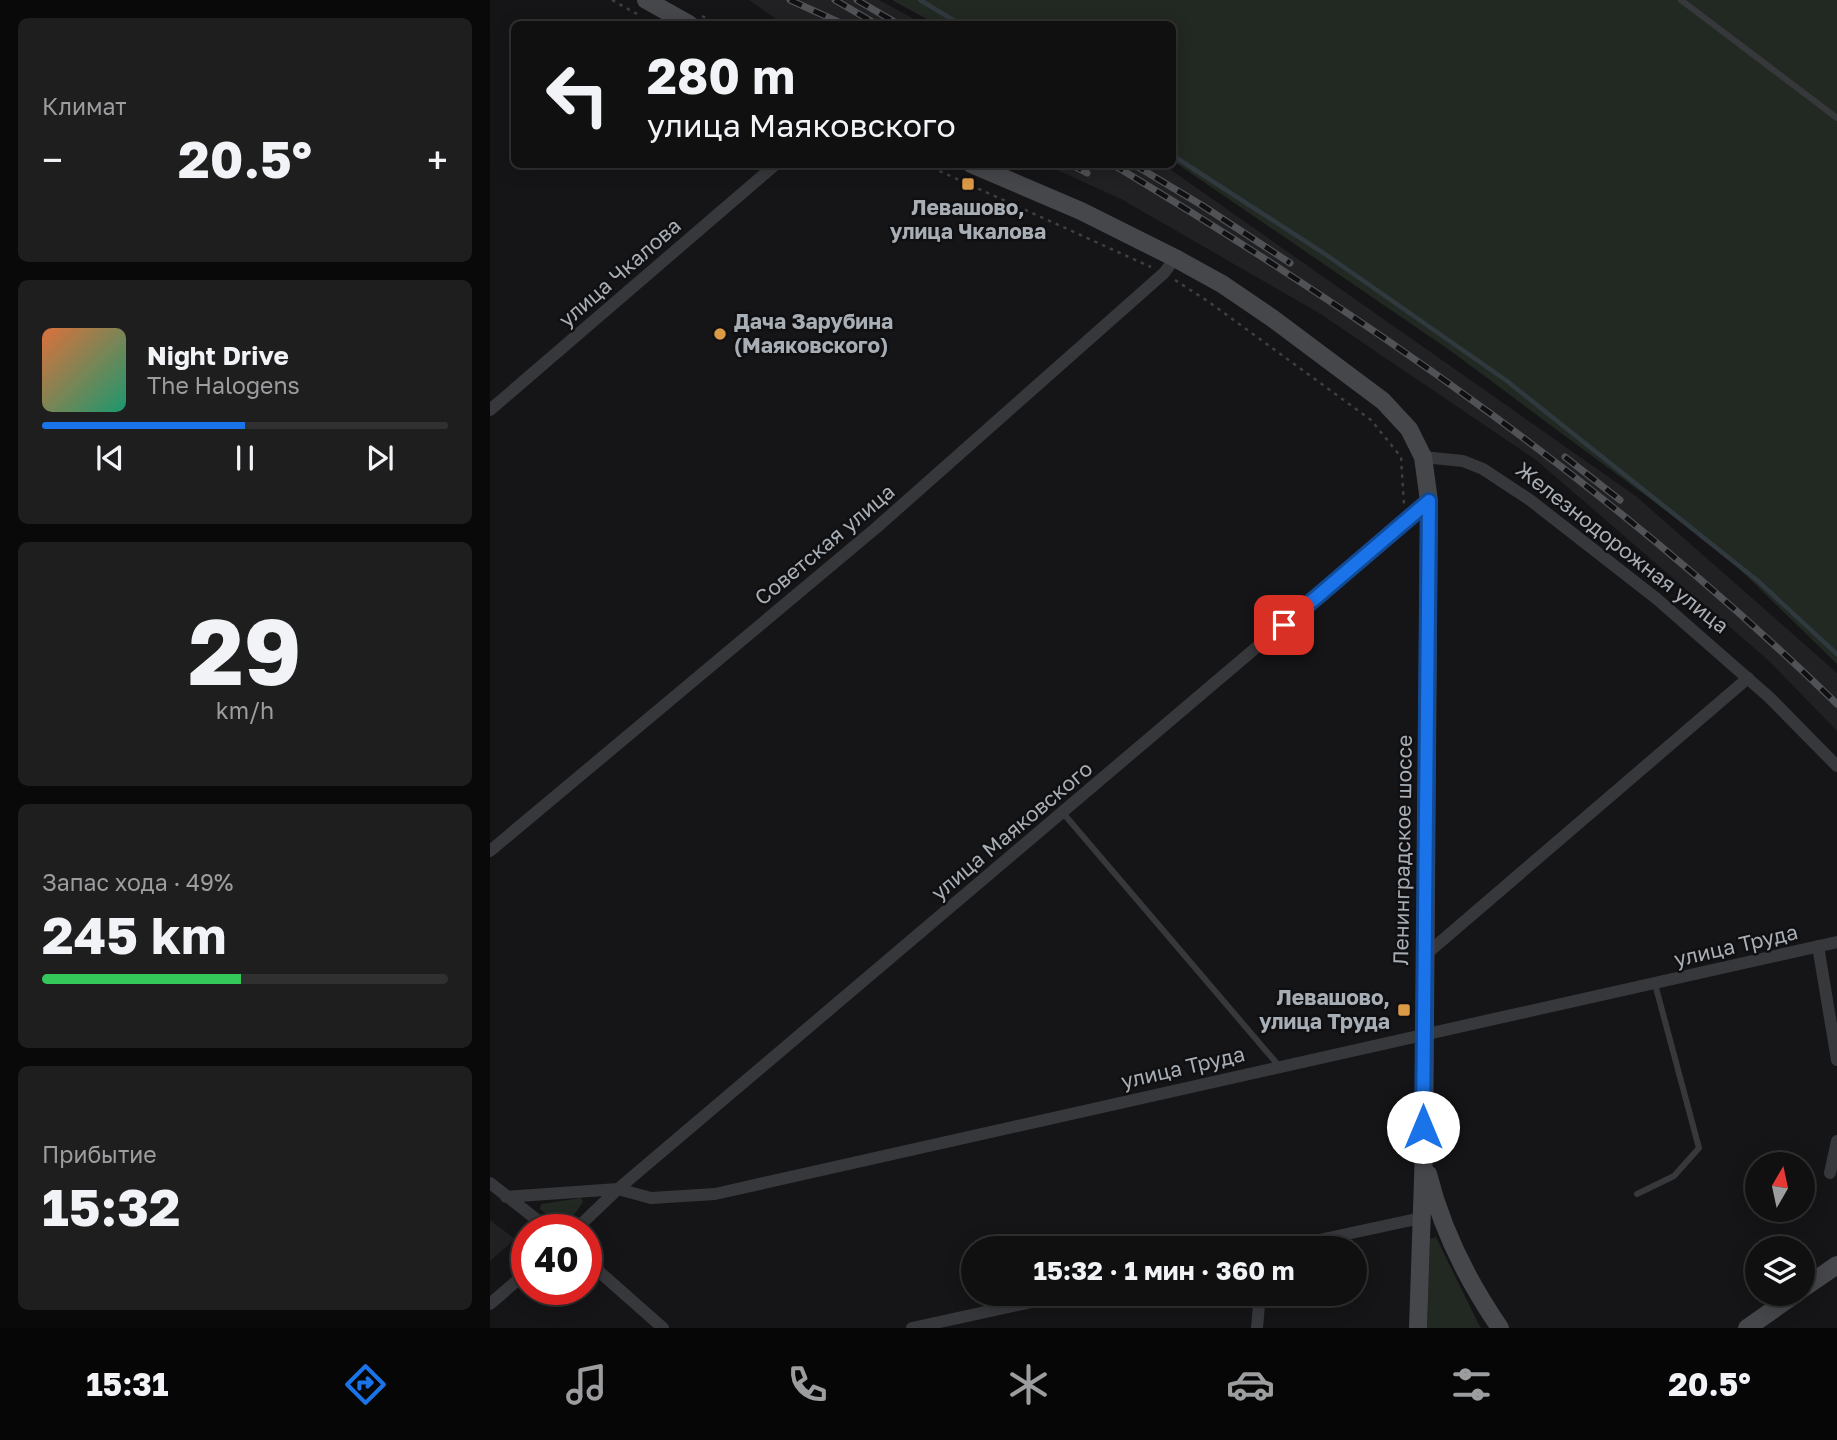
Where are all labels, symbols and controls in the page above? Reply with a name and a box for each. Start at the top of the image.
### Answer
text: 280 m [647,46,795,105]
icon: left [532,49,623,140]
text: Климат [42,92,127,120]
text: улица Маяковского [647,106,956,144]
text: 20.5° [178,127,312,189]
text: − [42,137,63,182]
text: + [427,137,448,182]
marker: Левашово, улица Чкалова [960,176,976,192]
place label: Левашово, улица Чкалова [890,194,1046,244]
street label: улица Чкалова [553,212,686,332]
place label: Дача Зарубина (Маяковского) [734,308,893,358]
marker: Дача Зарубина (Маяковского) [712,326,728,342]
text: Night Drive [147,340,289,371]
text: The Halogens [147,371,300,399]
icon: previous [91,439,129,477]
icon: pause [226,439,264,477]
icon: next [361,439,399,477]
street label: Железнодорожная улица [1511,456,1734,638]
street label: Советская улица [749,478,900,610]
pin [1254,595,1314,655]
text: 29 [188,596,302,705]
icon: arrive [1265,606,1303,644]
text: km/h [216,696,274,724]
street label: Ленинградское шоссе [1387,734,1417,965]
street label: улица Маяковского [925,755,1097,905]
text: Запас хода · 49% [42,868,233,896]
text: 245 km [42,903,227,965]
street label: улица Труда [1671,918,1800,972]
place label: Левашово, улица Труда [1259,984,1390,1034]
marker: Левашово, улица Труда [1396,1002,1412,1018]
street label: улица Труда [1118,1040,1247,1094]
position arrow [1386,1090,1460,1164]
text: Прибытие [42,1140,157,1168]
north arrow [1745,1152,1815,1222]
map controls [1745,1152,1815,1306]
text: 15:32 [42,1175,181,1237]
speed limit sign: 40 [511,1214,602,1305]
button: layers [1745,1236,1815,1306]
text: 15:32 · 1 мин · 360 m [1034,1255,1294,1286]
icon: directions [341,1360,390,1409]
icon: music [562,1360,611,1409]
icon: phone [783,1360,832,1409]
icon: climate [1004,1360,1053,1409]
icon: car [1226,1360,1275,1409]
icon: filters [1447,1360,1496,1409]
text: 15:31 [86,1365,168,1403]
text: 20.5° [1668,1365,1751,1403]

